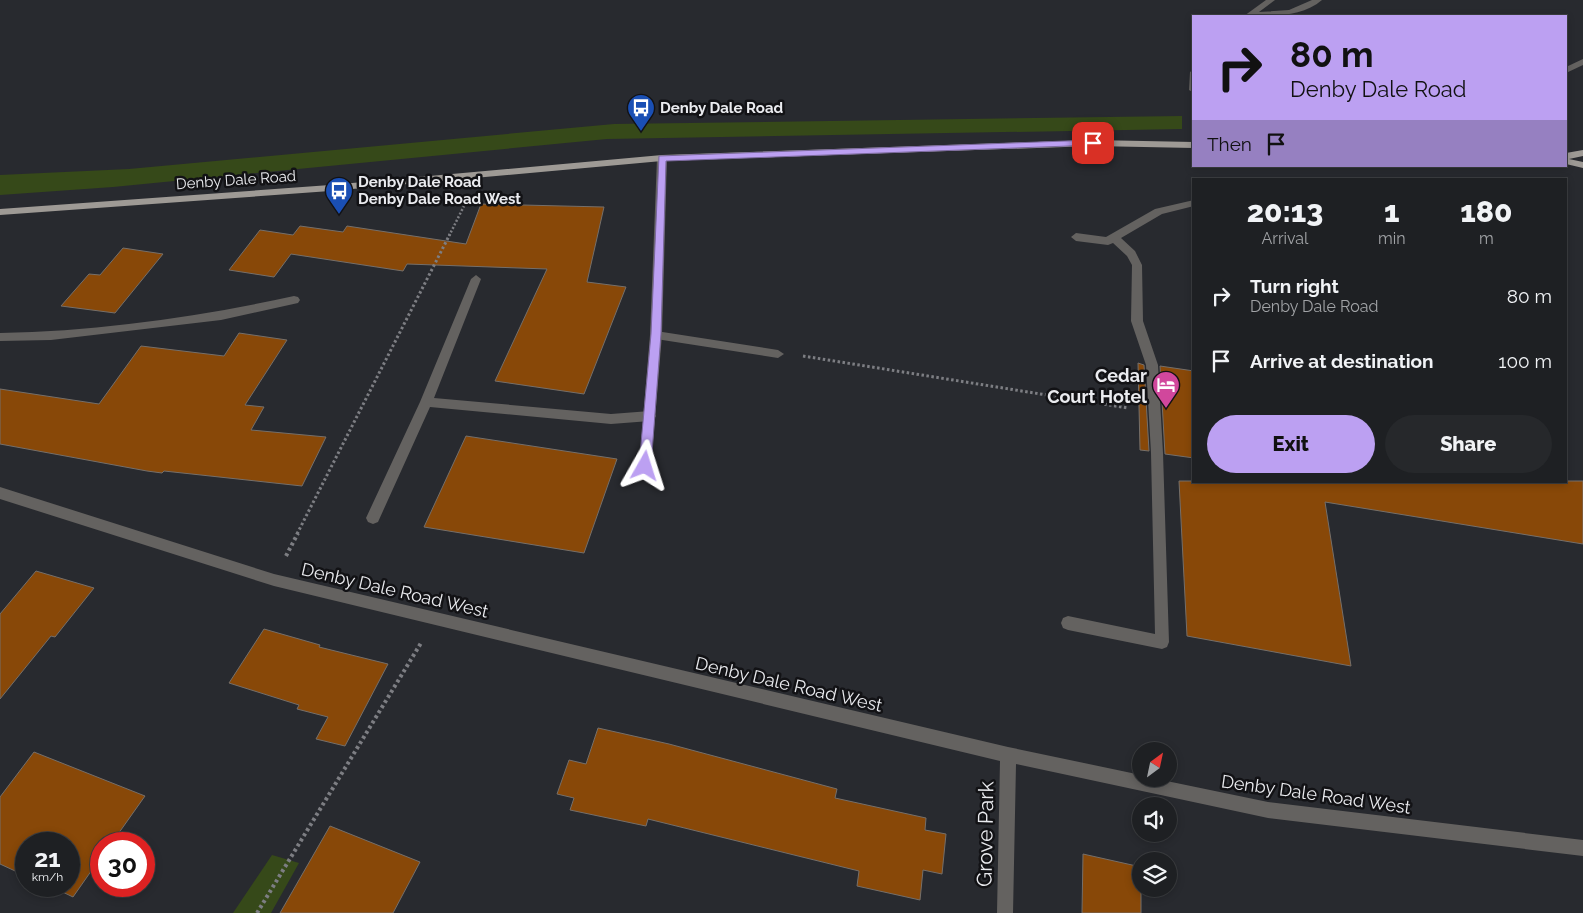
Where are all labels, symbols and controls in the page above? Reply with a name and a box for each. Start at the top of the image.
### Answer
text: 80 m [1290,34,1374,75]
icon: right [1207,35,1272,100]
text: Denby Dale Road [1290,76,1467,102]
bus stop icon: Denby Dale Road [626,93,656,132]
place label: Denby Dale Road [660,99,783,117]
pin [1072,122,1114,164]
icon: arrive [1079,129,1107,157]
icon: arrive [1262,130,1290,158]
text: Then [1207,133,1252,155]
street label: Denby Dale Road [175,167,297,193]
place label: Denby Dale Road Denby Dale Road West [358,173,521,208]
bus stop icon: Denby Dale Road Denby Dale Road West [324,176,354,215]
text: 20:13 [1247,194,1323,229]
text: 1 [1384,194,1400,229]
text: 180 [1460,194,1512,229]
text: Arrival [1262,229,1308,248]
text: min [1378,229,1406,248]
text: m [1479,229,1494,248]
text: Turn right [1250,275,1339,297]
icon: right [1207,282,1235,310]
text: 80 m [1507,285,1552,307]
text: Denby Dale Road [1250,297,1378,316]
icon: arrive [1207,347,1235,375]
text: Arrive at destination [1250,350,1434,372]
text: 100 m [1498,350,1552,372]
place label: Cedar Court Hotel [1047,365,1147,407]
hotel icon: Cedar Court Hotel [1151,370,1181,409]
button: Exit [1207,415,1375,473]
button: Share [1385,415,1552,473]
position arrow [618,439,670,491]
street label: Denby Dale Road West [299,558,491,622]
street label: Denby Dale Road West [693,652,885,716]
north arrow [1132,742,1178,788]
map controls [1132,742,1177,897]
street label: Denby Dale Road West [1220,770,1412,818]
street label: Grove Park [972,781,998,887]
button: sound [1132,797,1177,842]
speed limit sign: 30 [90,832,155,897]
text: 21 [34,843,61,873]
button: layers [1132,852,1177,897]
text: km/h [32,870,63,884]

